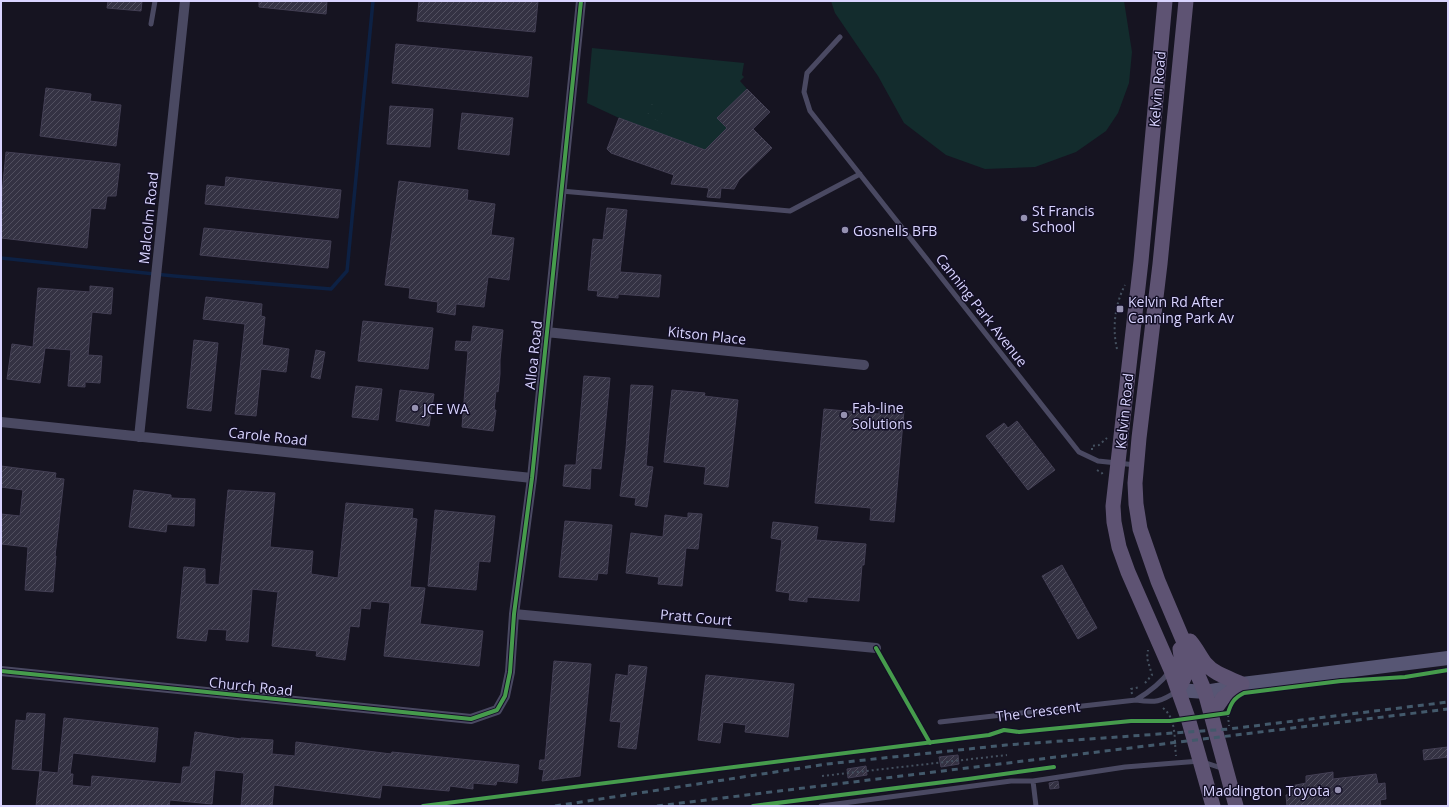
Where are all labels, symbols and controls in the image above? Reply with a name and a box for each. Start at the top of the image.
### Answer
street label: Kelvin Road [1144,50,1170,128]
street label: Malcolm Road [134,171,162,265]
place label: St Francis School [1032,201,1095,236]
marker: St Francis School [1019,213,1029,223]
place label: Gosnells BFB [853,221,937,240]
marker: Gosnells BFB [840,225,850,235]
street label: Canning Park Avenue [932,249,1032,371]
place label: Kelvin Rd After Canning Park Av [1128,292,1234,327]
marker: Kelvin Rd After Canning Park Av [1115,304,1125,314]
street label: Alloa Road [520,320,546,390]
street label: Kitson Place [667,321,747,349]
street label: Kelvin Road [1111,372,1137,450]
place label: Fab-line Solutions [852,398,913,433]
place label: JCE WA [421,399,469,418]
marker: JCE WA [410,403,420,413]
marker: Fab-line Solutions [839,410,849,420]
street label: Carole Road [228,422,308,450]
street label: Pratt Court [659,604,733,630]
street label: Church Road [208,672,294,700]
street label: The Crescent [995,696,1081,726]
place label: Maddington Toyota [1203,781,1330,800]
marker: Maddington Toyota [1333,785,1343,795]

